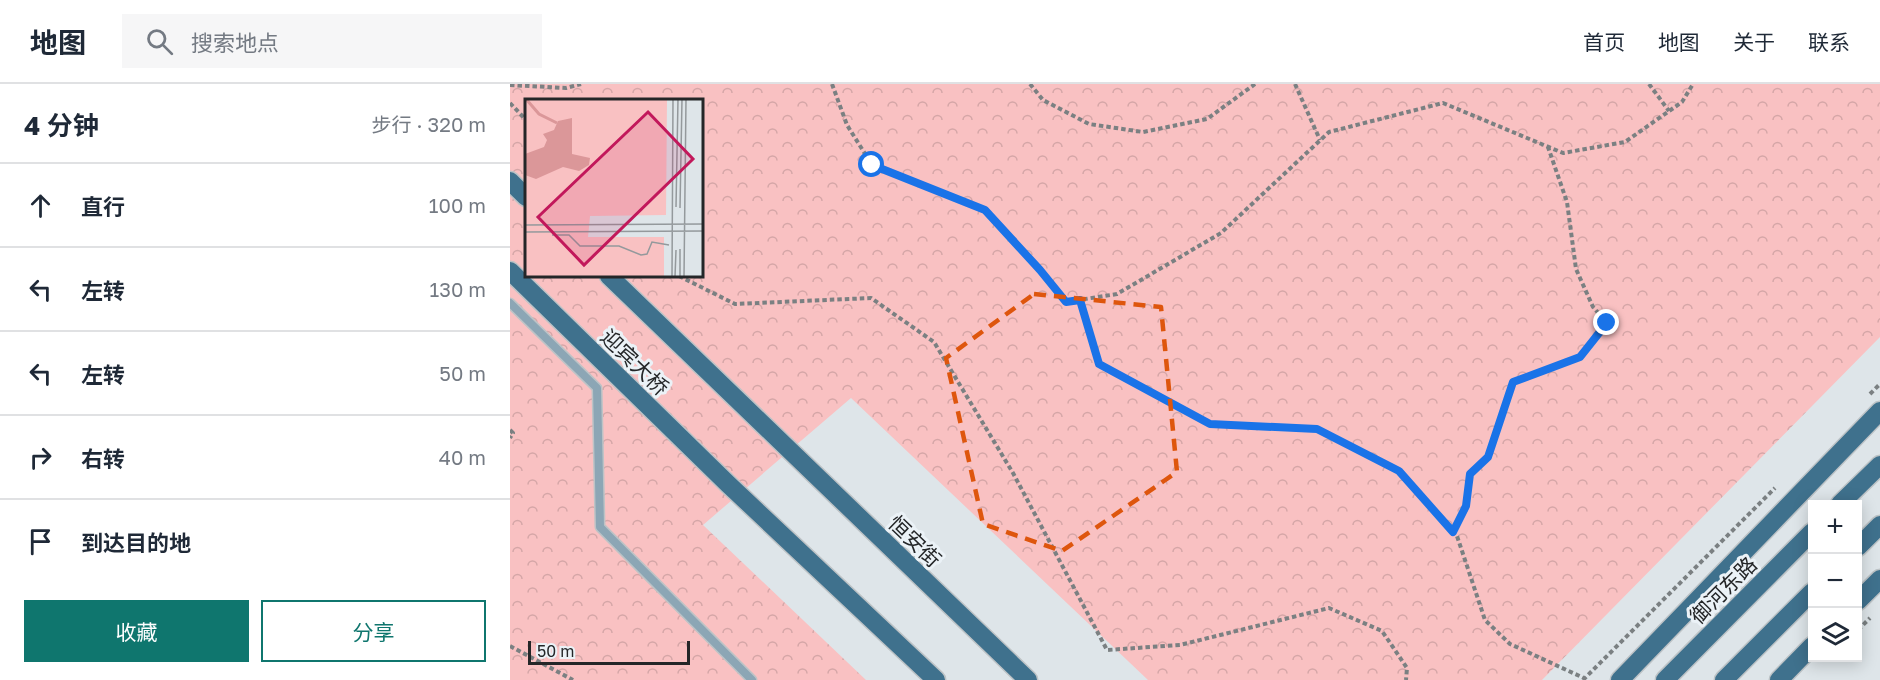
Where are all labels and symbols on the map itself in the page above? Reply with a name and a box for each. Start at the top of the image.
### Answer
inset map [525,99,704,278]
route start [858,151,884,177]
route end [1593,309,1619,335]
street label: 迎宾大桥 [596,323,674,401]
street label: 恒安街 [883,510,947,572]
street label: 御河东路 [1684,551,1762,629]
scale bar [528,638,690,666]

